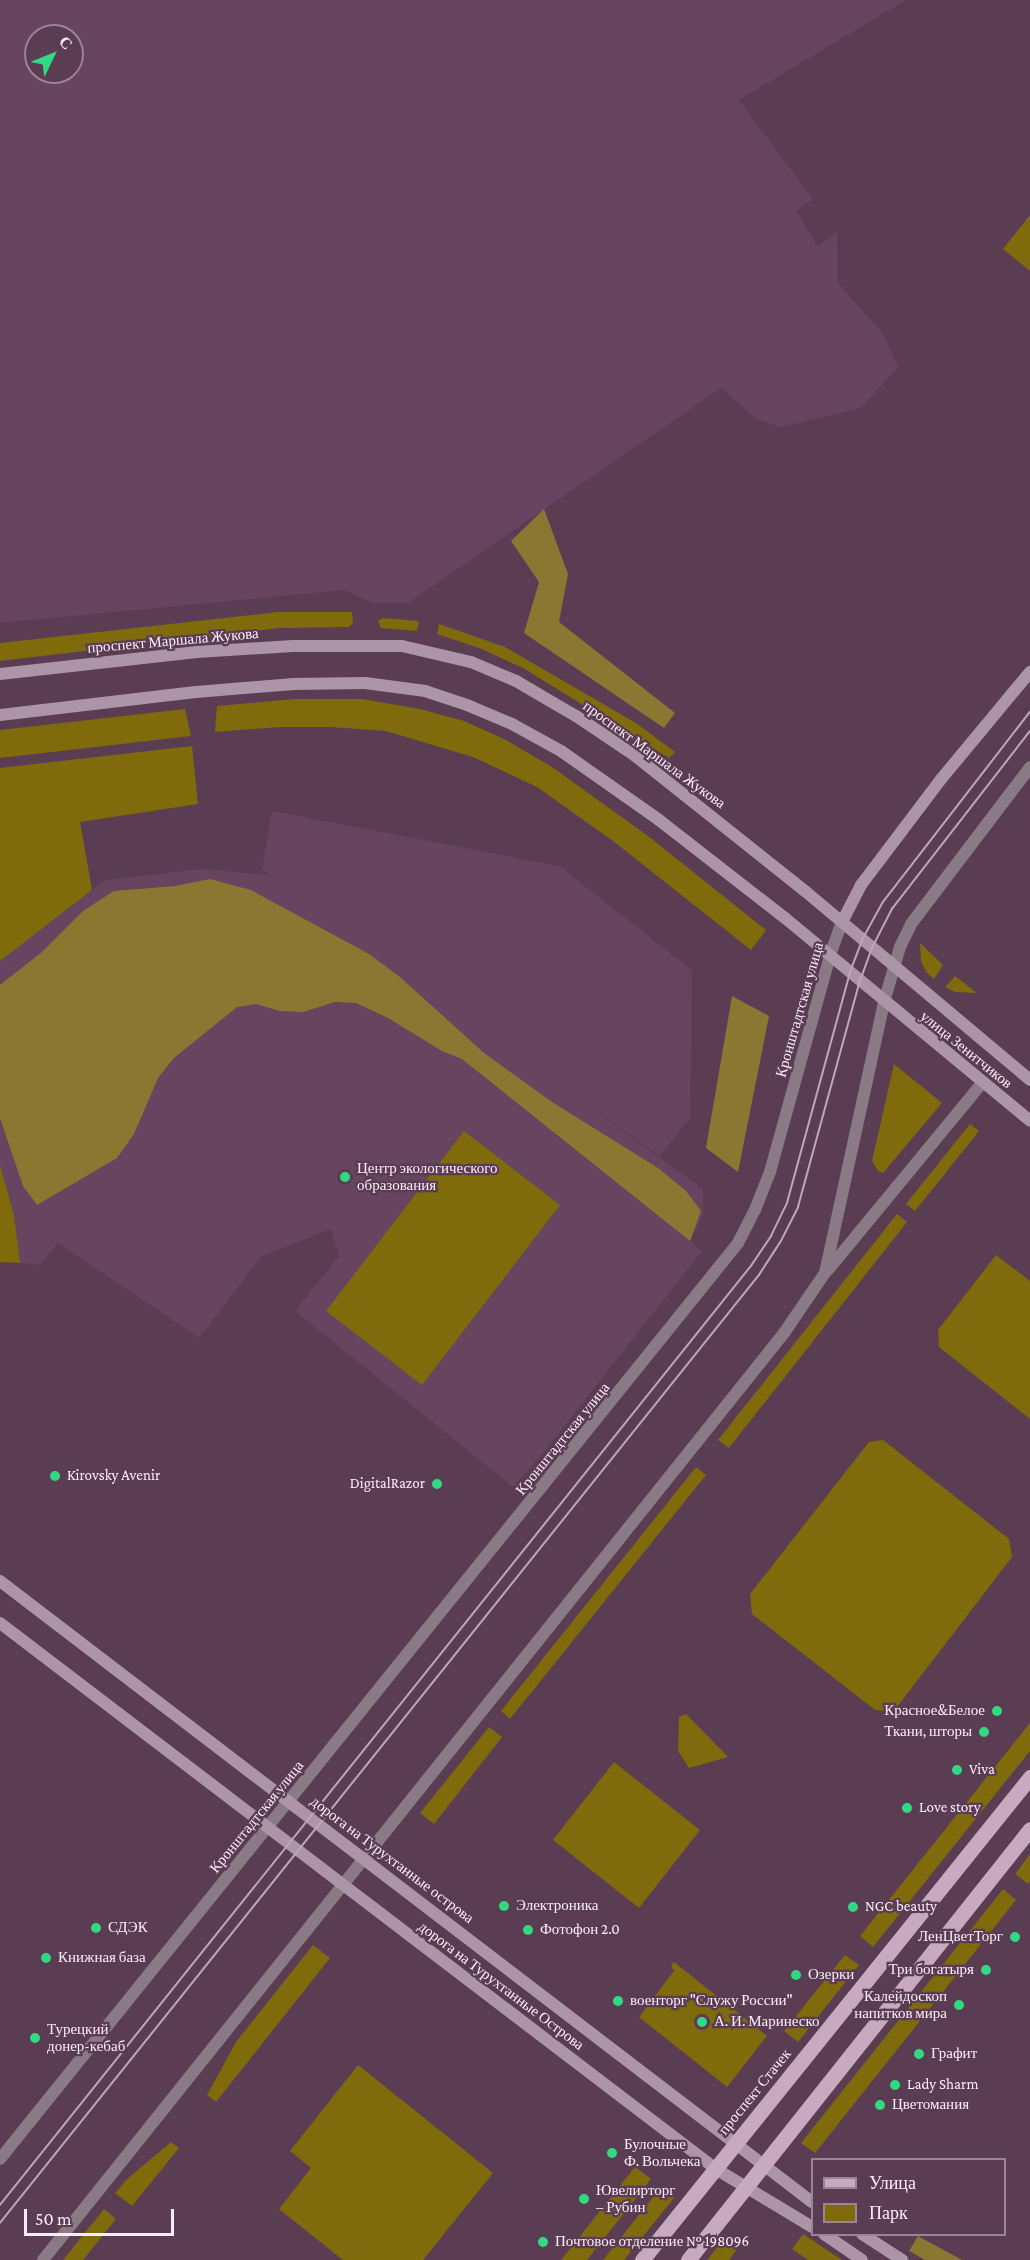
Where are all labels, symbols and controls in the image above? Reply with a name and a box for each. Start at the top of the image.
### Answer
north arrow [24,24,84,84]
text: С [56,33,76,53]
street label: проспект Маршала Жукова [87,625,259,657]
street label: проспект Маршала Жукова [579,697,729,813]
street label: Кронштадтская улица [772,940,828,1080]
street label: улица Зенитчиков [916,1007,1016,1093]
place label: Центр экологического образования [357,1159,498,1194]
marker: Центр экологического образования [338,1170,352,1184]
street label: Кронштадтская улица [512,1379,614,1499]
place label: Kirovsky Avenir [67,1467,160,1485]
marker: Kirovsky Avenir [48,1469,62,1483]
place label: DigitalRazor [350,1475,425,1493]
marker: DigitalRazor [430,1477,444,1491]
place label: Красное&Белое [884,1702,985,1720]
marker: Красное&Белое [990,1704,1004,1718]
place label: Ткани, шторы [884,1723,972,1741]
marker: Ткани, шторы [977,1725,991,1739]
street label: Кронштадтская улица [206,1757,308,1877]
place label: Viva [969,1761,995,1779]
marker: Viva [950,1763,964,1777]
street label: дорога на Турухтанные острова [307,1793,477,1927]
place label: Love story [919,1799,981,1817]
marker: Love story [900,1801,914,1815]
place label: Электроника [516,1897,598,1915]
place label: NGC beauty [865,1898,937,1916]
marker: Электроника [497,1899,511,1913]
marker: NGC beauty [846,1900,860,1914]
street label: дорога на Турухтанные Острова [415,1918,587,2054]
place label: СДЭК [108,1919,148,1937]
marker: СДЭК [89,1921,103,1935]
place label: Фотофон 2.0 [540,1921,620,1939]
marker: Фотофон 2.0 [521,1923,535,1937]
place label: ЛенЦветТорг [918,1928,1003,1946]
marker: ЛенЦветТорг [1008,1930,1022,1944]
place label: Книжная база [58,1949,146,1967]
marker: Книжная база [39,1951,53,1965]
place label: Три богатыря [888,1961,974,1979]
marker: Три богатыря [979,1963,993,1977]
place label: Озерки [808,1966,854,1984]
marker: Озерки [789,1968,803,1982]
place label: Калейдоскоп напитков мира [854,1987,947,2022]
place label: военторг "Служу России" [630,1992,793,2010]
marker: военторг "Служу России" [611,1994,625,2008]
marker: Калейдоскоп напитков мира [952,1998,966,2012]
place label: А. И. Маринеско [714,2013,819,2031]
marker: А. И. Маринеско [695,2015,709,2029]
place label: Турецкий донер-кебаб [47,2020,125,2055]
marker: Турецкий донер-кебаб [28,2031,42,2045]
street label: проспект Стачек [715,2045,795,2139]
place label: Графит [931,2045,977,2063]
marker: Графит [912,2047,926,2061]
place label: Lady Sharm [907,2076,978,2094]
marker: Lady Sharm [888,2078,902,2092]
place label: Цветомания [892,2096,969,2114]
marker: Цветомания [873,2098,887,2112]
place label: Булочные Ф. Вольчека [624,2135,701,2170]
marker: Булочные Ф. Вольчека [605,2146,619,2160]
legend [811,2158,1006,2236]
text: Улица [869,2173,916,2193]
place label: Ювелирторг – Рубин [596,2181,675,2216]
marker: Ювелирторг – Рубин [577,2192,591,2206]
scale bar [27,2197,177,2235]
text: Парк [869,2203,908,2223]
text: 50 m [35,2209,72,2229]
place label: Почтовое отделение № 198096 [555,2233,749,2251]
marker: Почтовое отделение № 198096 [536,2235,550,2249]

